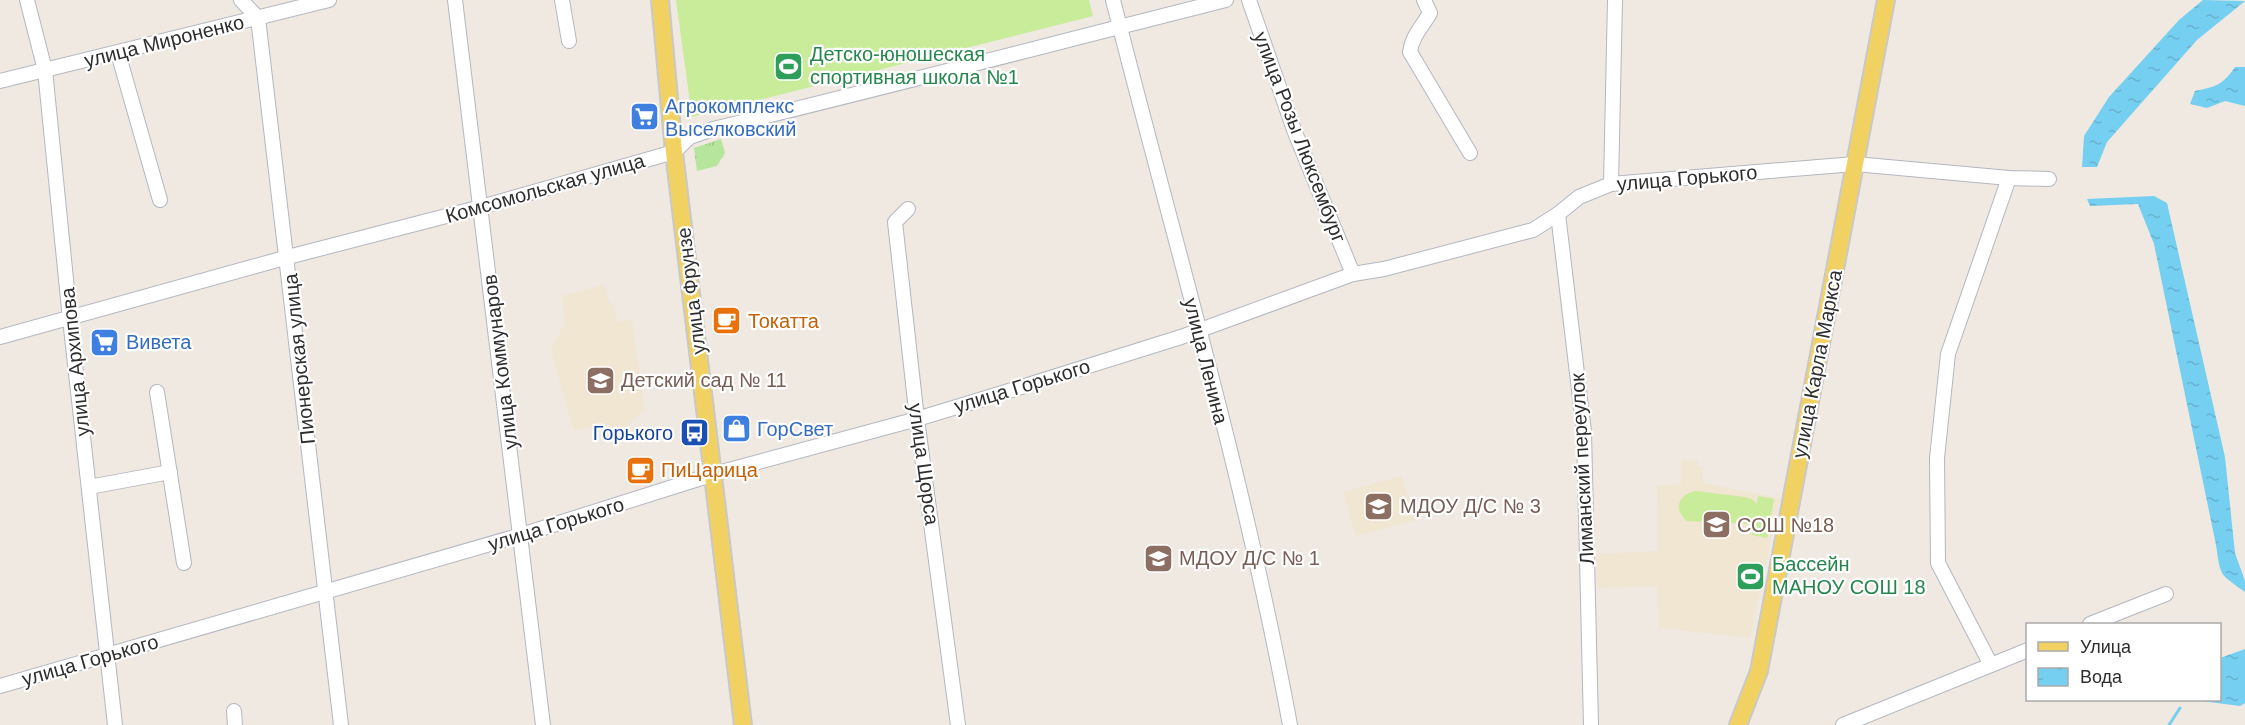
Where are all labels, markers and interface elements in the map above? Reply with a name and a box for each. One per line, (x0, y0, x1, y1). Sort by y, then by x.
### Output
street label: улица Мироненко (82, 10, 246, 72)
street label: улица Розы Люксембург (1250, 29, 1350, 245)
place label: Детско-юношеская спортивная школа №1 (810, 43, 1019, 88)
sports icon: Детско-юношеская спортивная школа №1 (773, 50, 805, 82)
place label: Агрокомплекс Выселковский (665, 95, 796, 140)
supermarket icon: Агрокомплекс Выселковский (628, 101, 660, 133)
street label: Комсомольская улица (443, 149, 648, 227)
street label: улица Горького (1616, 161, 1758, 195)
street label: улица Фрунзе (672, 226, 710, 356)
street label: улица Карла Маркса (1788, 267, 1846, 460)
street label: Пионерская улица (279, 272, 319, 445)
street label: улица Коммунаров (478, 273, 522, 451)
street label: улица Архипова (56, 286, 94, 437)
street label: улица Ленина (1180, 296, 1233, 427)
cafe icon: Токатта (711, 305, 743, 337)
place label: Токатта (748, 310, 820, 332)
supermarket icon: Вивета (89, 326, 121, 358)
place label: Вивета (126, 331, 192, 353)
street label: улица Горького (951, 355, 1093, 417)
school or university icon: Детский сад № 11 (584, 364, 616, 396)
place label: Детский сад № 11 (621, 369, 787, 391)
street label: Лиманский переулок (1566, 372, 1598, 566)
street label: улица Щорса (905, 402, 944, 527)
shop icon: ГорСвет (720, 413, 752, 445)
bus stop icon: Горького (678, 417, 710, 449)
place label: ГорСвет (757, 418, 833, 440)
place label: Горького (593, 422, 673, 444)
cafe icon: ПиЦарица (624, 454, 656, 486)
place label: ПиЦарица (661, 459, 759, 481)
school or university icon: МДОУ Д/С № 3 (1363, 490, 1395, 522)
street label: улица Горького (485, 493, 627, 555)
place label: МДОУ Д/С № 3 (1400, 495, 1541, 517)
school or university icon: СОШ №18 (1700, 509, 1732, 541)
place label: СОШ №18 (1737, 514, 1834, 536)
school or university icon: МДОУ Д/С № 1 (1142, 542, 1174, 574)
place label: МДОУ Д/С № 1 (1179, 547, 1320, 569)
place label: Бассейн МАНОУ СОШ 18 (1772, 553, 1926, 598)
sports icon: Бассейн МАНОУ СОШ 18 (1735, 560, 1767, 592)
legend (2026, 623, 2221, 701)
street label: улица Горького (19, 630, 161, 690)
text: Улица (2080, 637, 2132, 657)
text: Вода (2080, 667, 2123, 687)

